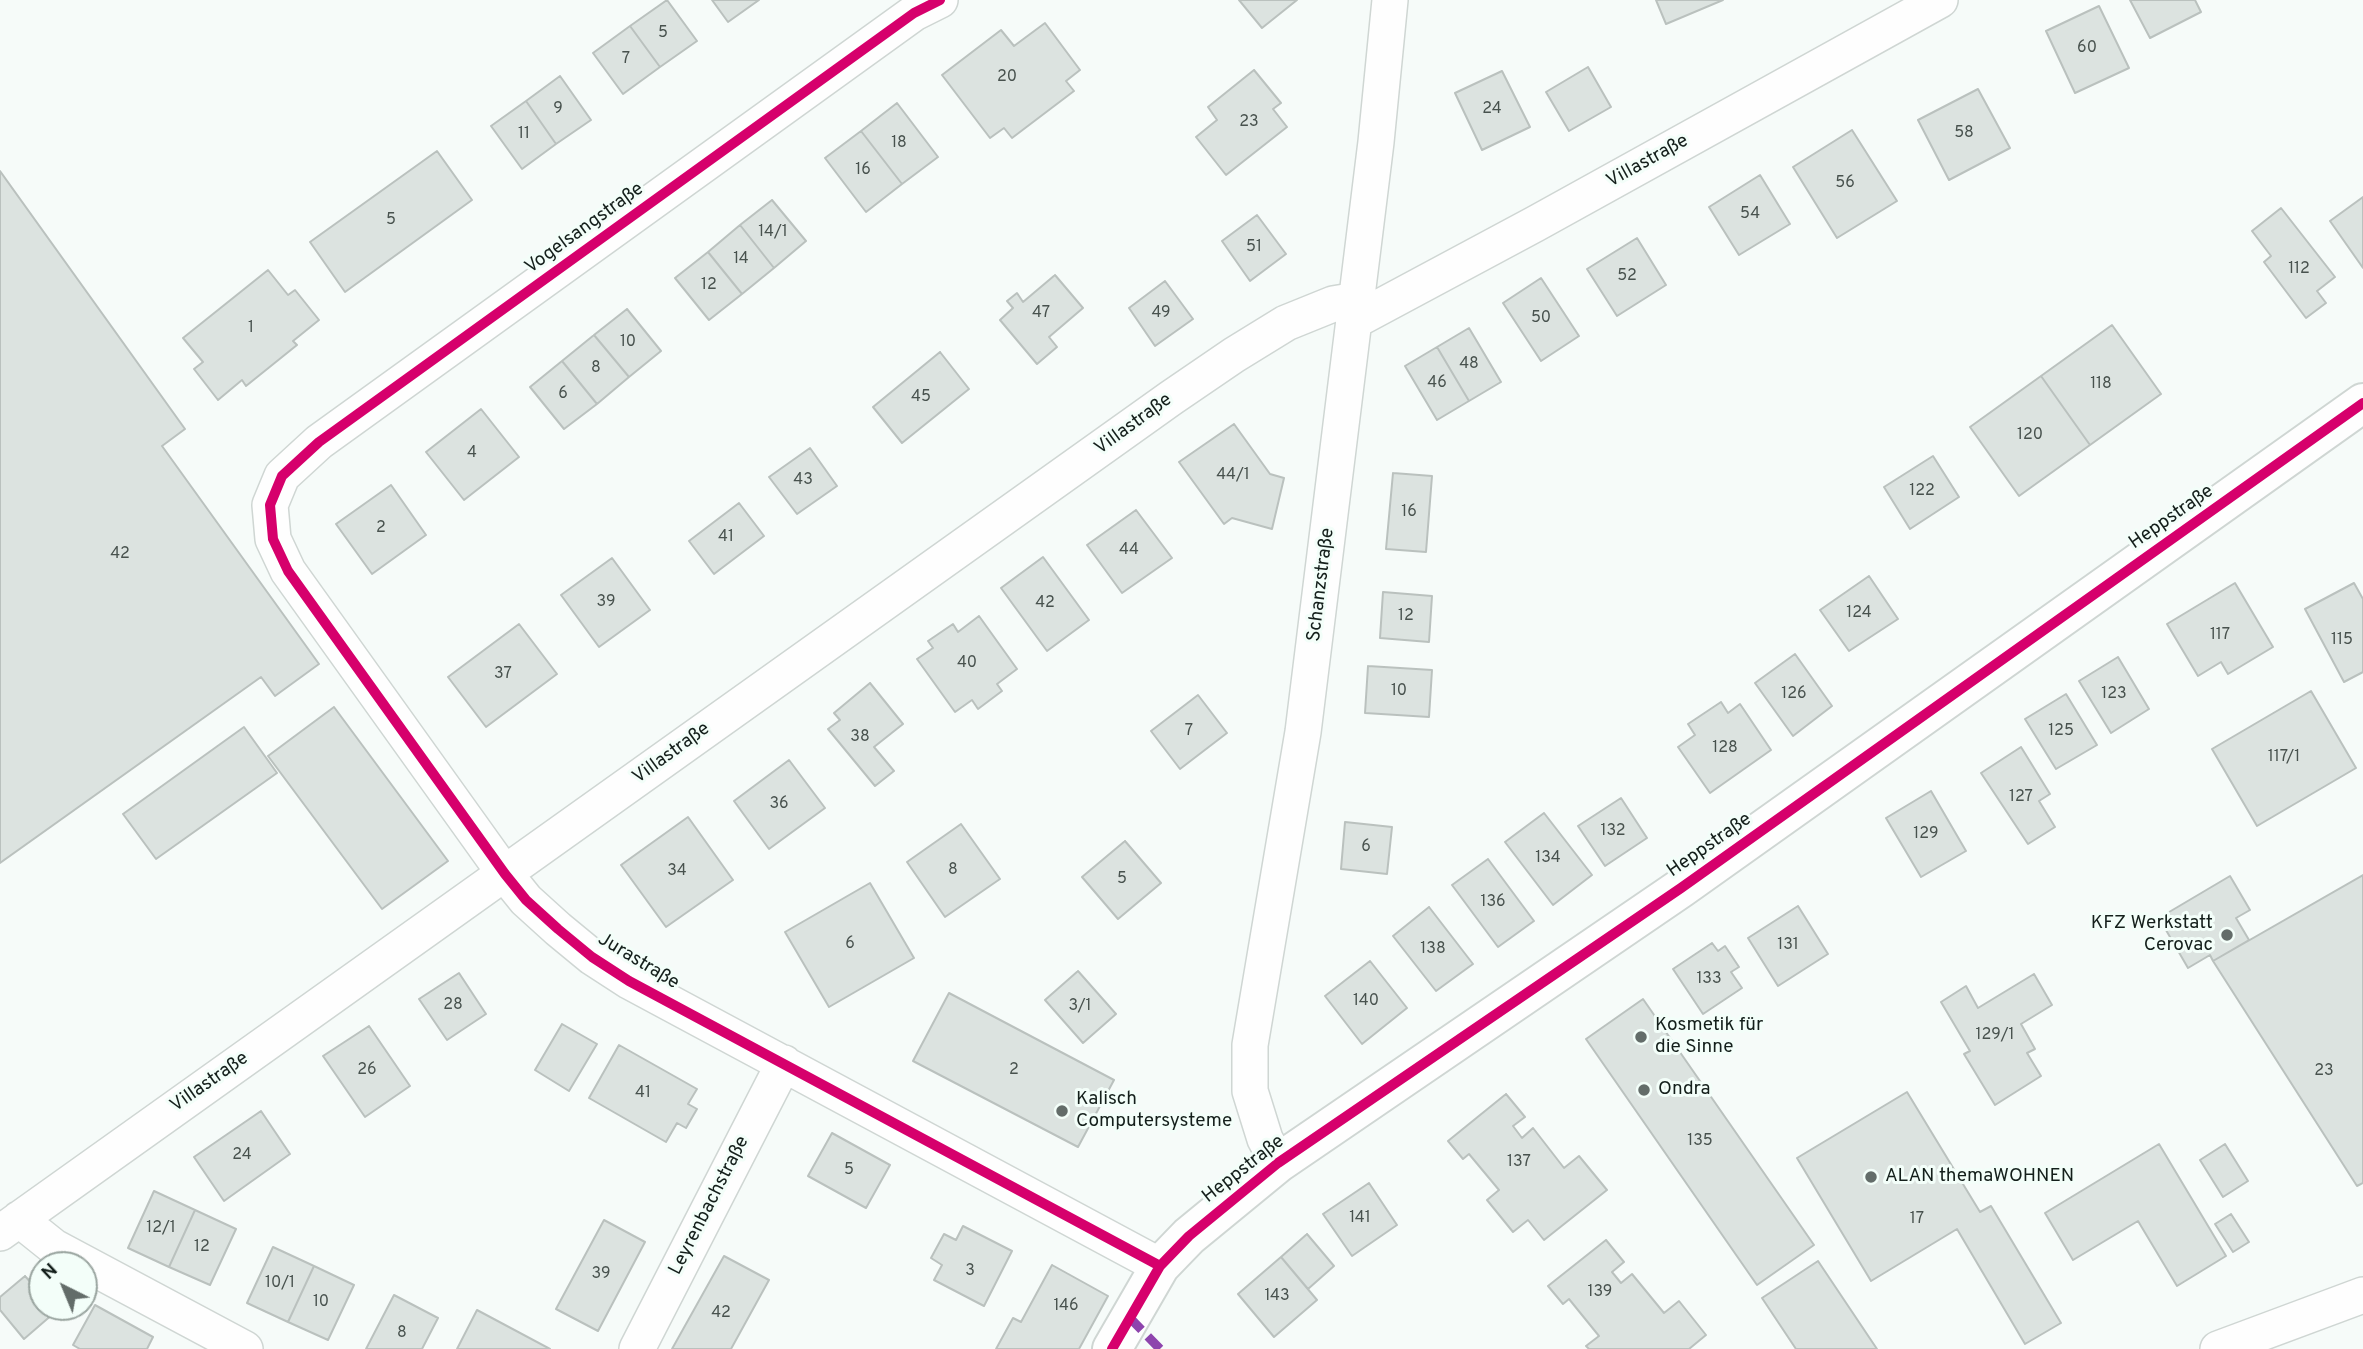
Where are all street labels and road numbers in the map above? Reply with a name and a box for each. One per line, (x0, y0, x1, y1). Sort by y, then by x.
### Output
street label: Villastraße (1603, 130, 1693, 194)
street label: Vogelsangstraße (521, 178, 649, 280)
street label: Villastraße (1091, 389, 1177, 461)
street label: Heppstraße (2125, 481, 2219, 555)
street label: Schanzstraße (1304, 527, 1340, 643)
street label: Villastraße (629, 718, 715, 790)
street label: Heppstraße (1663, 809, 1757, 883)
street label: Jurastraße (593, 929, 683, 995)
street label: Villastraße (167, 1048, 253, 1118)
street label: Heppstraße (1198, 1131, 1290, 1209)
street label: Leyrenbachstraße (665, 1133, 755, 1279)

